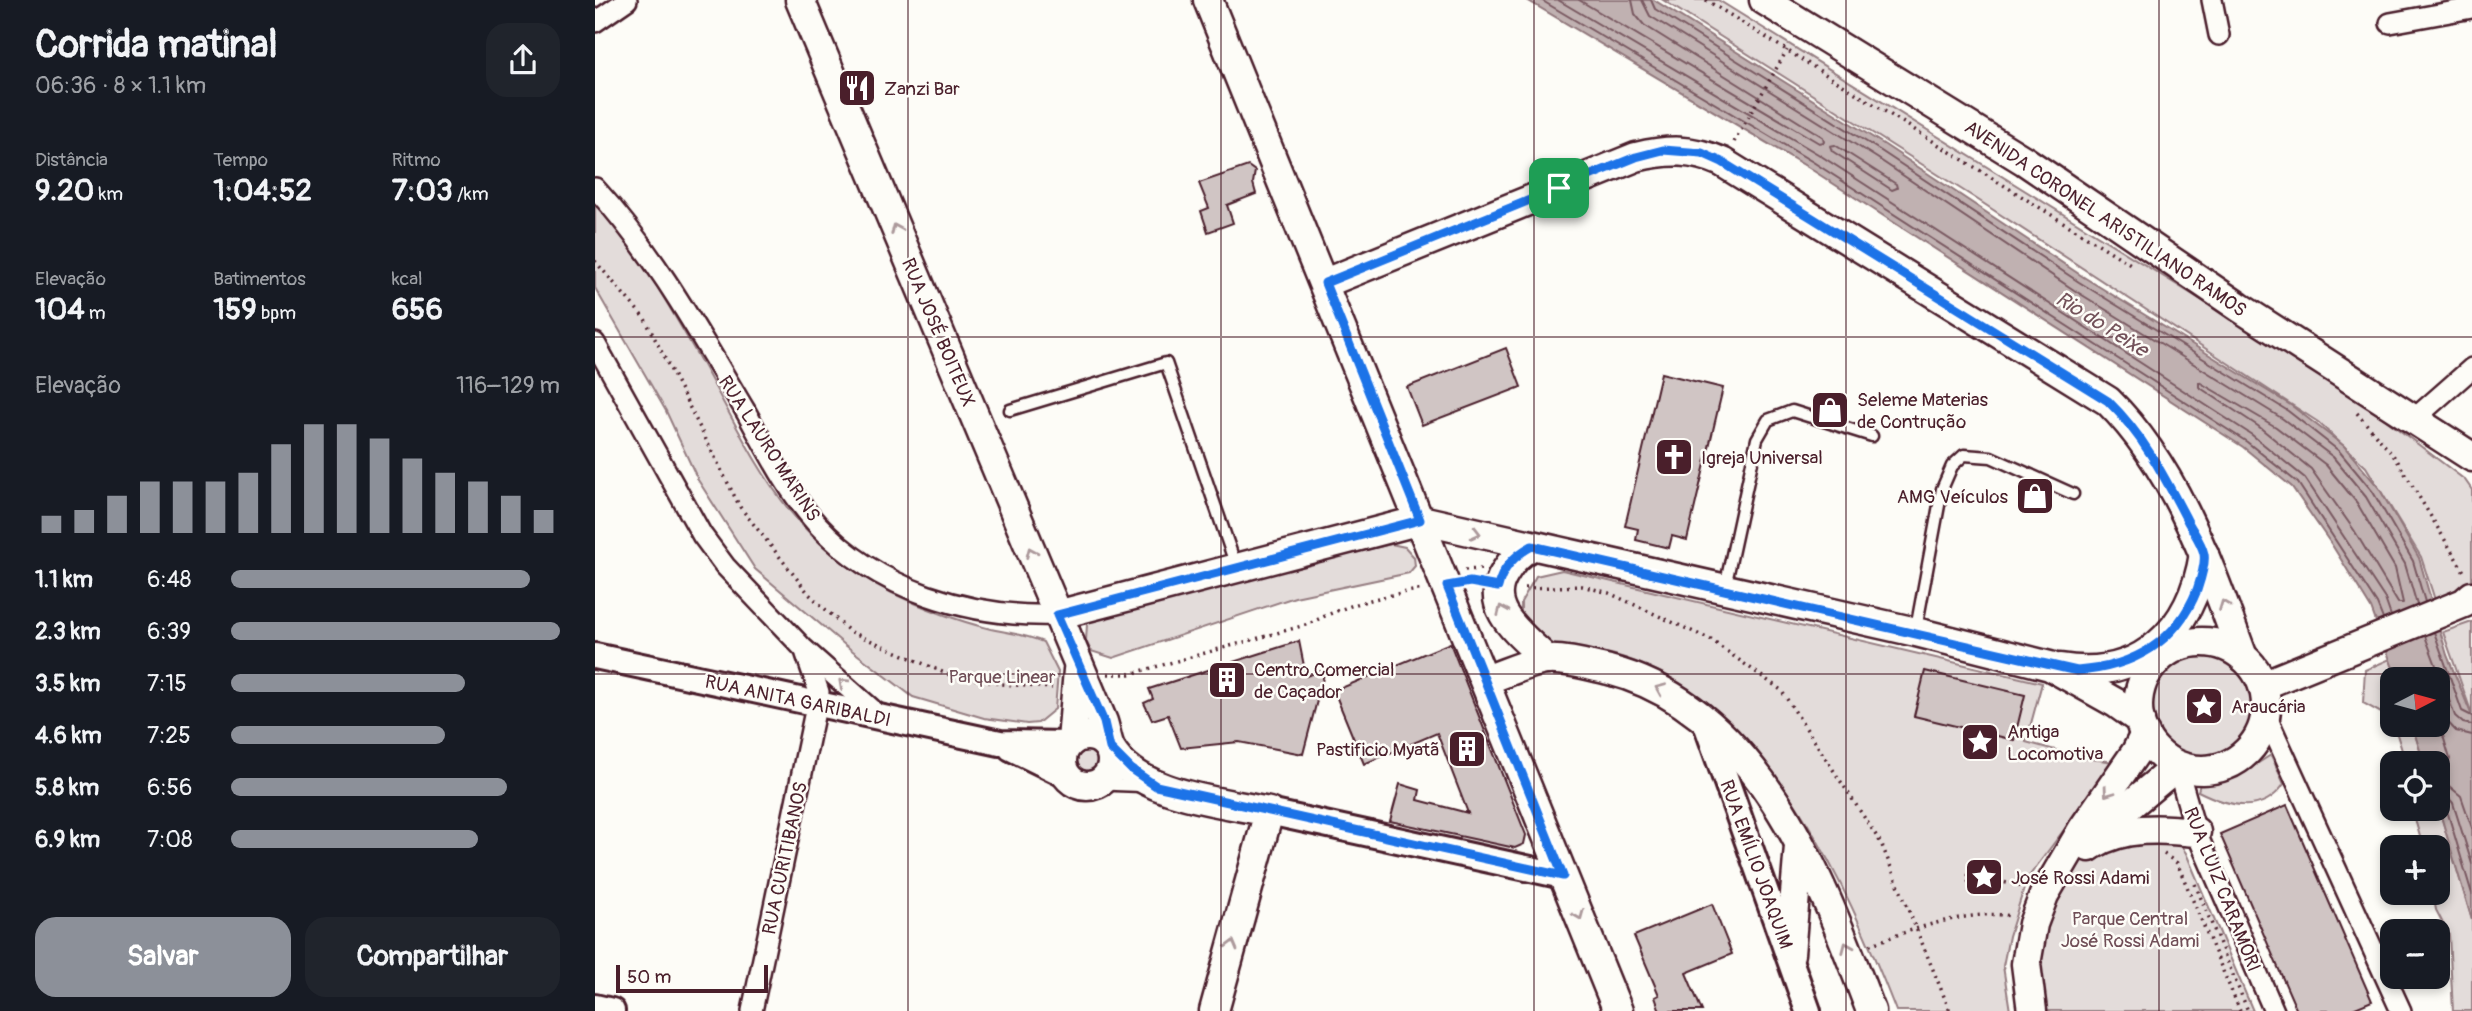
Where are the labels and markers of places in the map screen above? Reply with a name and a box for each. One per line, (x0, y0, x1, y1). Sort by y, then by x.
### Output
restaurant icon: Zanzi Bar (836, 67, 878, 109)
place label: Zanzi Bar (884, 77, 960, 101)
pin (1529, 158, 1589, 218)
place label: Seleme Materias de Contrução (1857, 388, 1988, 434)
shop icon: Seleme Materias de Contrução (1809, 389, 1851, 431)
church icon: Igreja Universal (1653, 436, 1695, 478)
place label: Igreja Universal (1701, 446, 1823, 470)
shop icon: AMG Veículos (2014, 475, 2056, 517)
place label: AMG Veículos (1897, 485, 2008, 509)
place label: Centro Comercial de Caçador (1254, 658, 1394, 704)
building icon: Centro Comercial de Caçador (1206, 659, 1248, 701)
place icon: Araucária (2183, 685, 2225, 727)
place label: Araucária (2231, 695, 2306, 719)
place label: Antiga Locomotiva (2007, 720, 2103, 766)
place icon: Antiga Locomotiva (1959, 721, 2001, 763)
building icon: Pastificio Myatã (1446, 728, 1488, 770)
place label: Pastificio Myatã (1316, 738, 1440, 762)
place icon: José Rossi Adami (1963, 856, 2005, 898)
place label: José Rossi Adami (2011, 866, 2149, 890)

